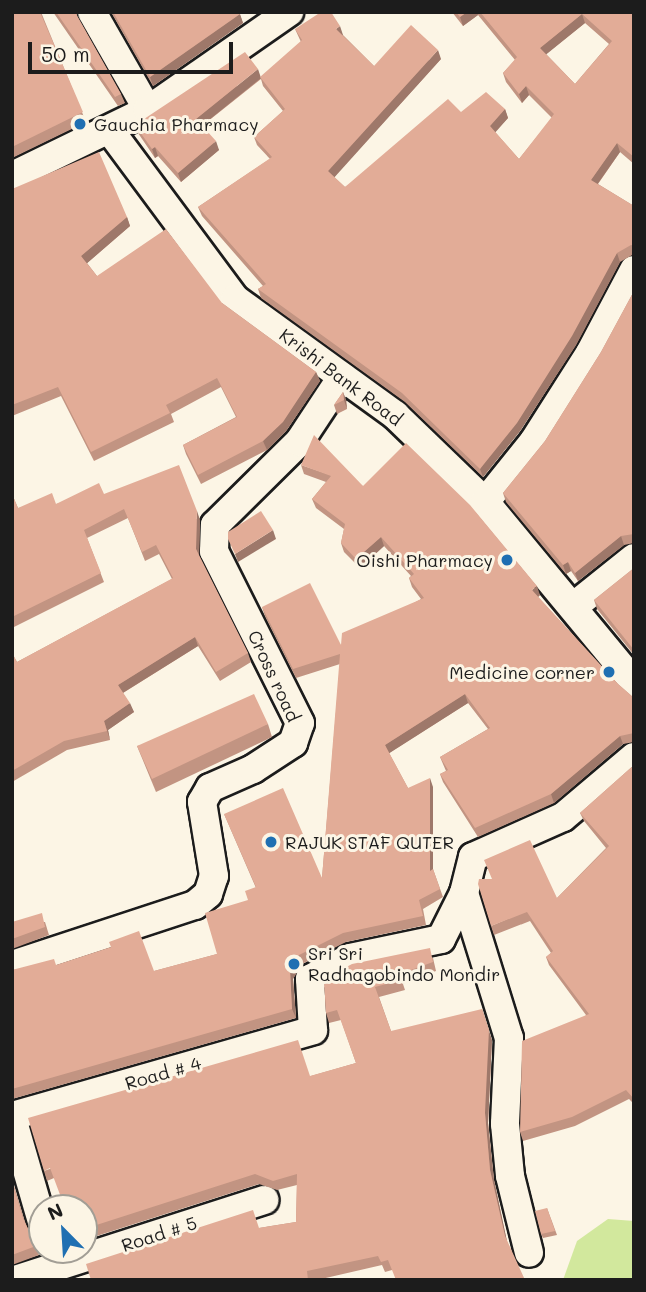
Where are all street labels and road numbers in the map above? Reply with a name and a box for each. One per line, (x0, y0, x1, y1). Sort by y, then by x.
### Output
street label: Krishi Bank Road (275, 324, 407, 430)
street label: Cross road (243, 627, 305, 725)
street label: Road # 4 (123, 1052, 203, 1094)
street label: Road # 5 (119, 1212, 199, 1256)

